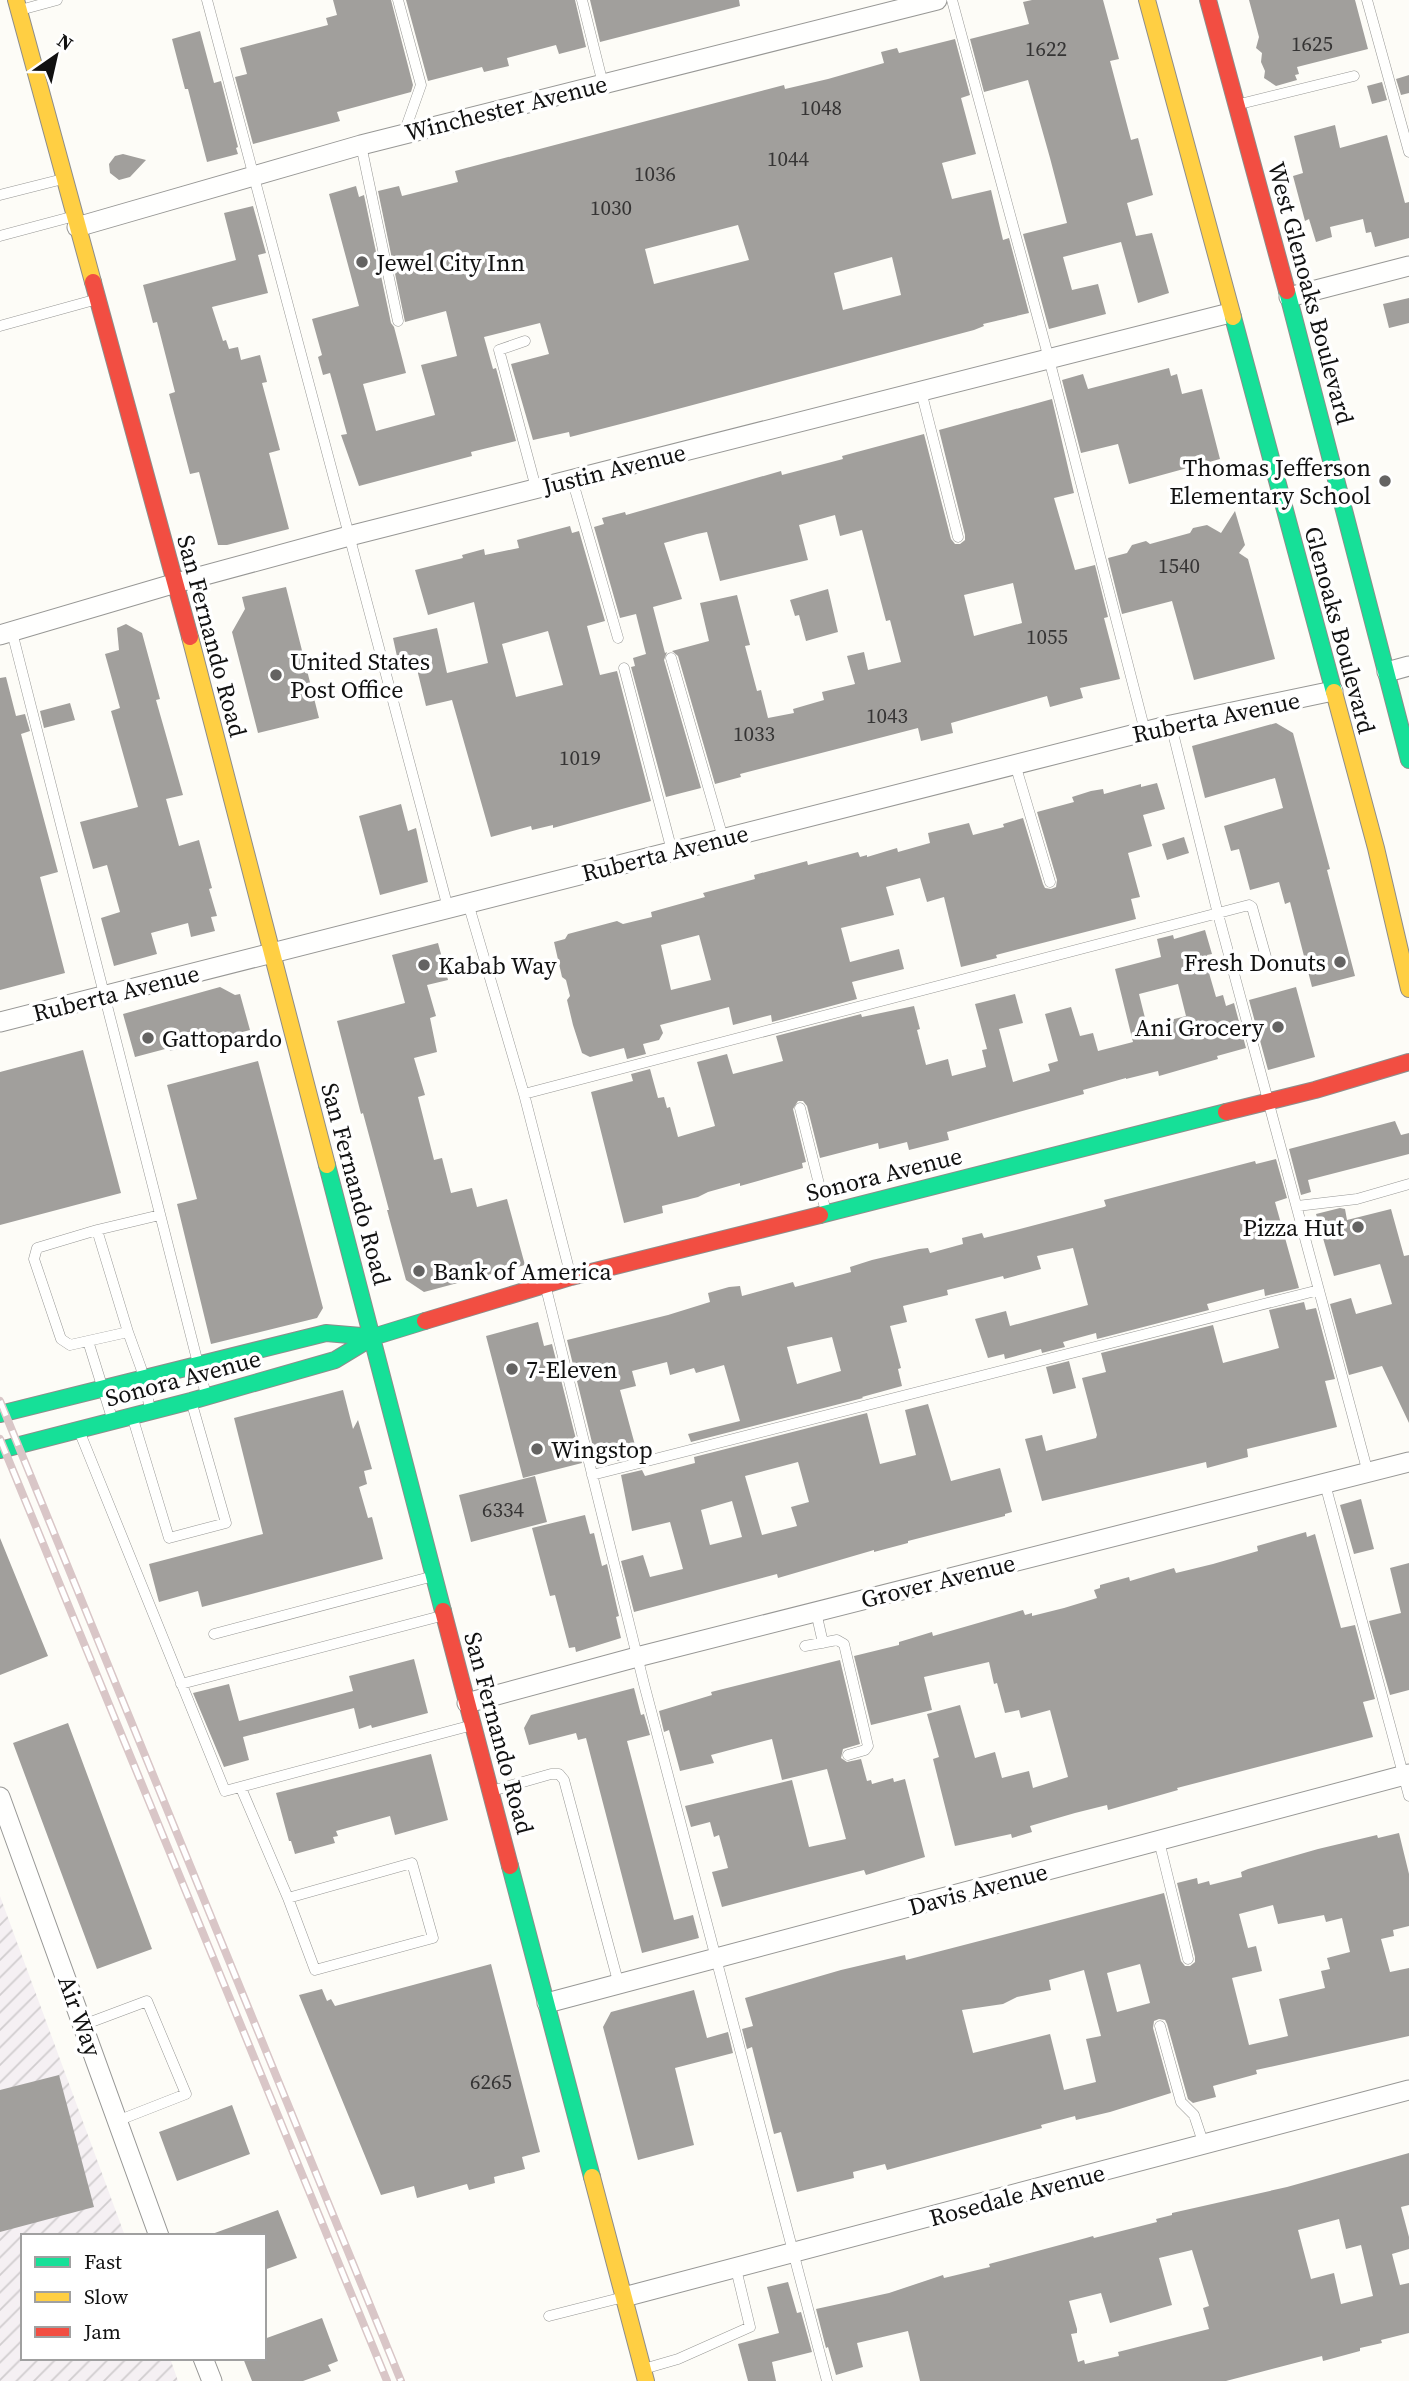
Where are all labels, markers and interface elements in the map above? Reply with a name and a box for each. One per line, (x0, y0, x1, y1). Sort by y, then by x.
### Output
north arrow (21, 21, 91, 91)
text: N (52, 27, 79, 57)
house number: 1625 (1291, 29, 1333, 58)
house number: 1622 (1025, 34, 1067, 63)
street label: Winchester Avenue (401, 67, 611, 149)
house number: 1048 (800, 93, 842, 122)
house number: 1044 (767, 144, 809, 173)
street label: West Glenoaks Boulevard (1260, 158, 1362, 428)
house number: 1036 (634, 159, 676, 188)
house number: 1030 (590, 193, 632, 222)
place label: Jewel City Inn (375, 246, 525, 279)
marker: Jewel City Inn (354, 254, 370, 270)
street label: Justin Avenue (538, 435, 689, 503)
place label: Thomas Jefferson Elementary School (1169, 451, 1371, 512)
marker: Thomas Jefferson Elementary School (1377, 473, 1393, 489)
street label: Glenoaks Boulevard (1296, 523, 1384, 738)
street label: San Fernando Road (169, 531, 255, 741)
house number: 1540 (1158, 551, 1200, 580)
house number: 1055 (1026, 622, 1068, 651)
place label: United States Post Office (290, 645, 430, 706)
marker: United States Post Office (268, 667, 284, 683)
street label: Ruberta Avenue (1129, 683, 1303, 751)
house number: 1043 (866, 701, 908, 730)
house number: 1033 (733, 719, 775, 748)
house number: 1019 (559, 743, 601, 772)
street label: Ruberta Avenue (578, 816, 752, 890)
place label: Fresh Donuts (1183, 946, 1326, 979)
place label: Kabab Way (438, 949, 557, 982)
marker: Fresh Donuts (1332, 954, 1348, 970)
street label: Ruberta Avenue (29, 956, 203, 1030)
marker: Kabab Way (416, 957, 432, 973)
place label: Ani Grocery (1135, 1011, 1265, 1044)
marker: Ani Grocery (1270, 1019, 1286, 1035)
place label: Gattopardo (162, 1022, 282, 1055)
marker: Gattopardo (140, 1030, 156, 1046)
street label: San Fernando Road (313, 1079, 399, 1289)
street label: Sonora Avenue (803, 1139, 965, 1209)
place label: Pizza Hut (1243, 1211, 1344, 1244)
marker: Pizza Hut (1350, 1219, 1366, 1235)
place label: Bank of America (433, 1255, 613, 1288)
marker: Bank of America (411, 1263, 427, 1279)
street label: Sonora Avenue (102, 1341, 264, 1415)
place label: 7-Eleven (526, 1353, 618, 1386)
marker: 7-Eleven (504, 1361, 520, 1377)
place label: Wingstop (551, 1433, 653, 1466)
marker: Wingstop (529, 1441, 545, 1457)
house number: 6334 (482, 1495, 524, 1524)
street label: Grover Avenue (857, 1546, 1019, 1616)
street label: San Fernando Road (456, 1628, 542, 1838)
street label: Davis Avenue (905, 1855, 1051, 1923)
street label: Air Way (50, 1971, 110, 2062)
house number: 6265 (470, 2067, 512, 2096)
street label: Rosedale Avenue (926, 2156, 1108, 2234)
legend (21, 2234, 266, 2360)
text: Fast (84, 2247, 122, 2276)
text: Slow (84, 2282, 128, 2311)
text: Jam (83, 2317, 121, 2346)

